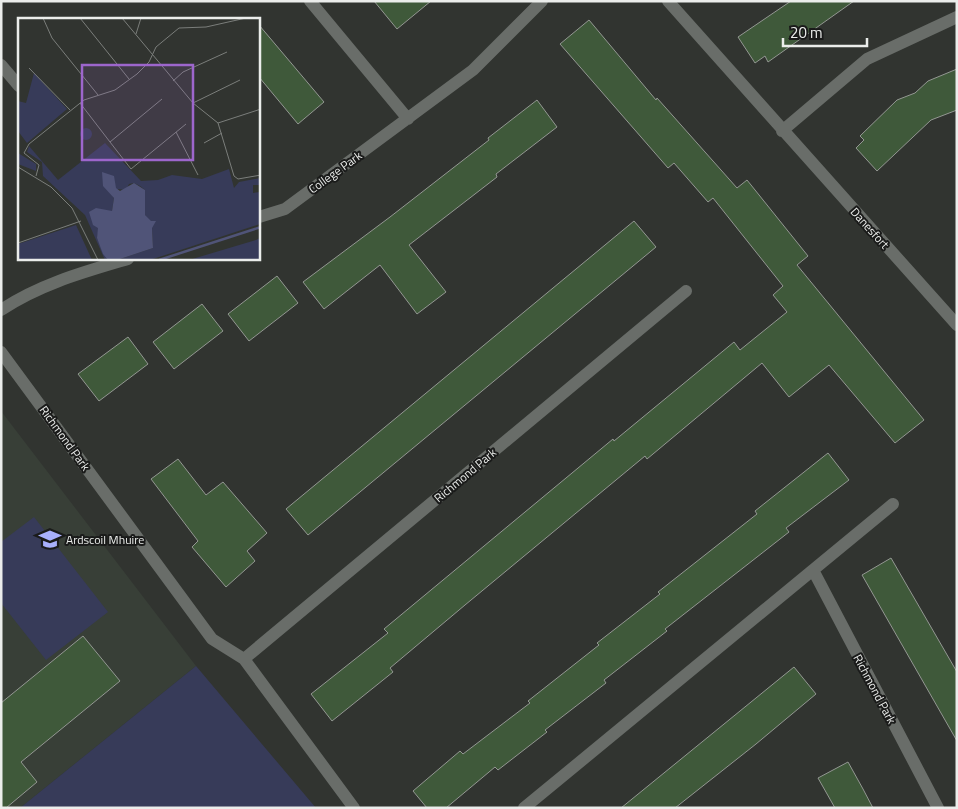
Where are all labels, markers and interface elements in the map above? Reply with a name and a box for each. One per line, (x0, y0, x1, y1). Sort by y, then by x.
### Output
scale bar (783, 15, 867, 47)
inset map (18, 18, 260, 260)
text: 20 m (790, 21, 823, 44)
street label: College Park (304, 146, 366, 198)
street label: Danesfort (846, 203, 894, 254)
street label: Richmond Park (35, 401, 95, 475)
street label: Richmond Park (430, 443, 501, 507)
school or university icon: Ardscoil Mhuire (37, 526, 63, 552)
place label: Ardscoil Mhuire (66, 530, 144, 549)
street label: Richmond Park (849, 651, 901, 727)

